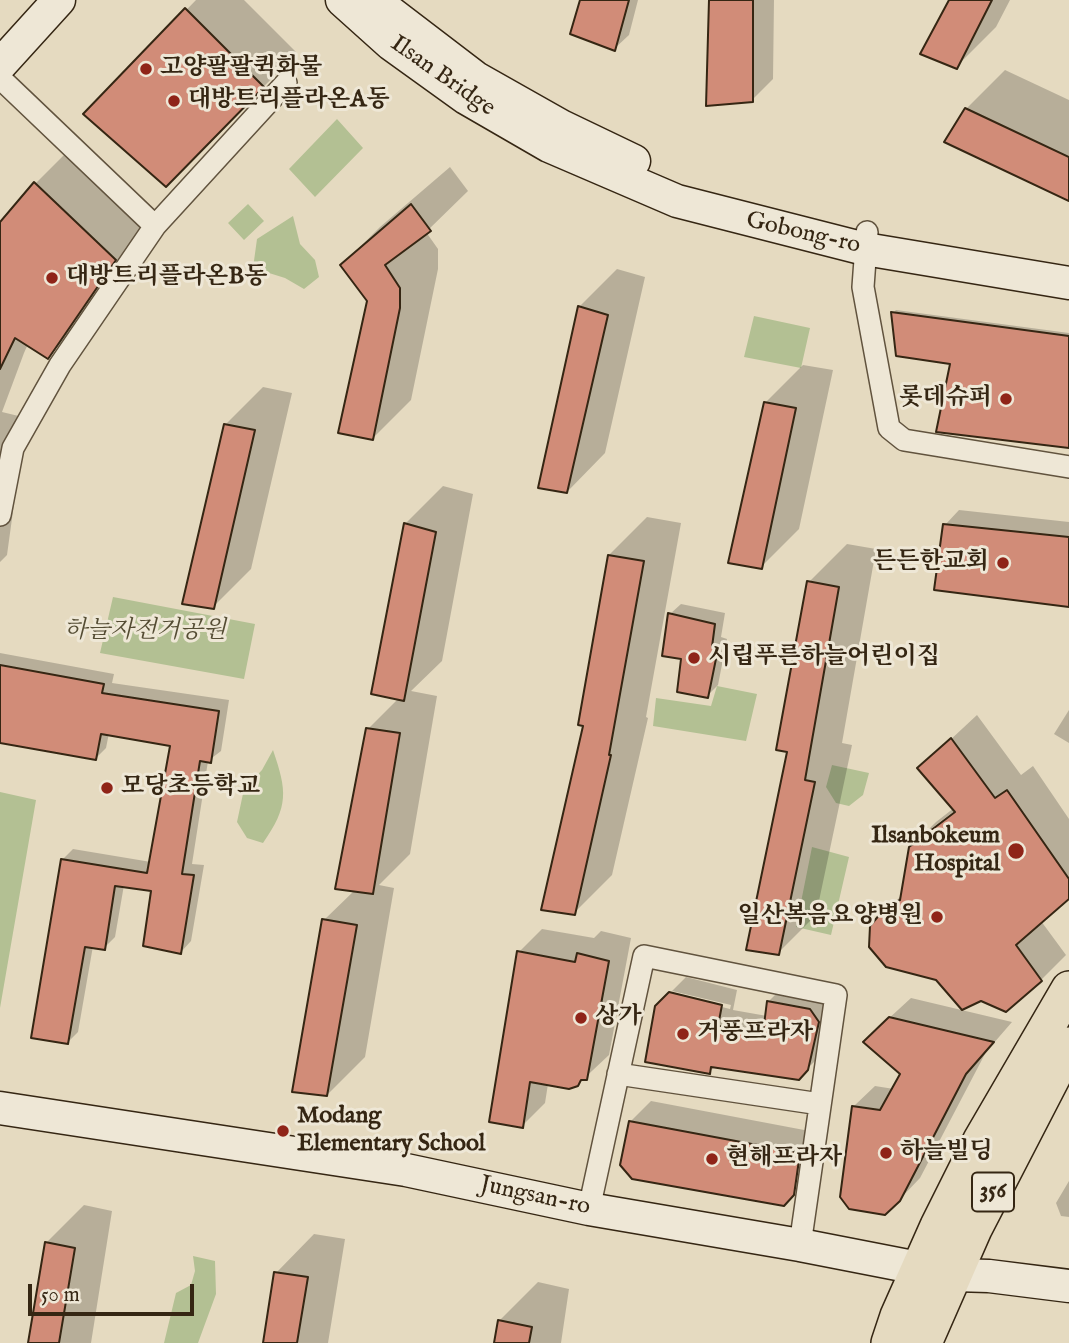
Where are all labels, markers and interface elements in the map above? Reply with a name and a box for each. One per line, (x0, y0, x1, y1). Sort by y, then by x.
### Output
street label: Ilsan Bridge (384, 30, 500, 124)
place label: 고양팔팔퀵화물 (160, 55, 322, 83)
marker: 고양팔팔퀵화물 (138, 61, 154, 77)
place label: 대방트리플라온A동 (188, 87, 390, 115)
marker: 대방트리플라온A동 (166, 93, 182, 109)
street label: Gobong-ro (743, 207, 863, 261)
place label: 대방트리플라온B동 (66, 264, 267, 292)
marker: 대방트리플라온B동 (44, 270, 60, 286)
place label: 롯데슈퍼 (899, 385, 992, 413)
marker: 롯데슈퍼 (998, 391, 1014, 407)
place label: 든든한교회 (873, 549, 989, 577)
marker: 든든한교회 (995, 555, 1011, 571)
park label: 하늘자전거공원 (64, 618, 226, 646)
place label: 시립푸른하늘어린이집 (708, 644, 940, 672)
marker: 시립푸른하늘어린이집 (686, 650, 702, 666)
place label: 모당초등학교 (121, 774, 260, 802)
marker: 모당초등학교 (99, 780, 115, 796)
place label: Ilsanbokeum Hospital (871, 823, 1000, 879)
marker: Ilsanbokeum Hospital (1006, 841, 1026, 861)
place label: 일산복음요양병원 (738, 903, 923, 931)
marker: 일산복음요양병원 (929, 909, 945, 925)
place label: 상가 (595, 1004, 641, 1032)
marker: 상가 (573, 1010, 589, 1026)
place label: 거풍프라자 (697, 1020, 813, 1048)
marker: 거풍프라자 (675, 1026, 691, 1042)
place label: Modang Elementary School (297, 1103, 485, 1159)
marker: Modang Elementary School (275, 1123, 291, 1139)
place label: 하늘빌딩 (900, 1139, 993, 1167)
place label: 현해프라자 (726, 1145, 842, 1173)
marker: 하늘빌딩 (878, 1145, 894, 1161)
marker: 현해프라자 (704, 1151, 720, 1167)
street label: Jungsan-ro (477, 1171, 593, 1223)
road number: 356 (972, 1172, 1014, 1212)
scale bar (32, 1270, 198, 1314)
text: 50 m (41, 1282, 80, 1309)

